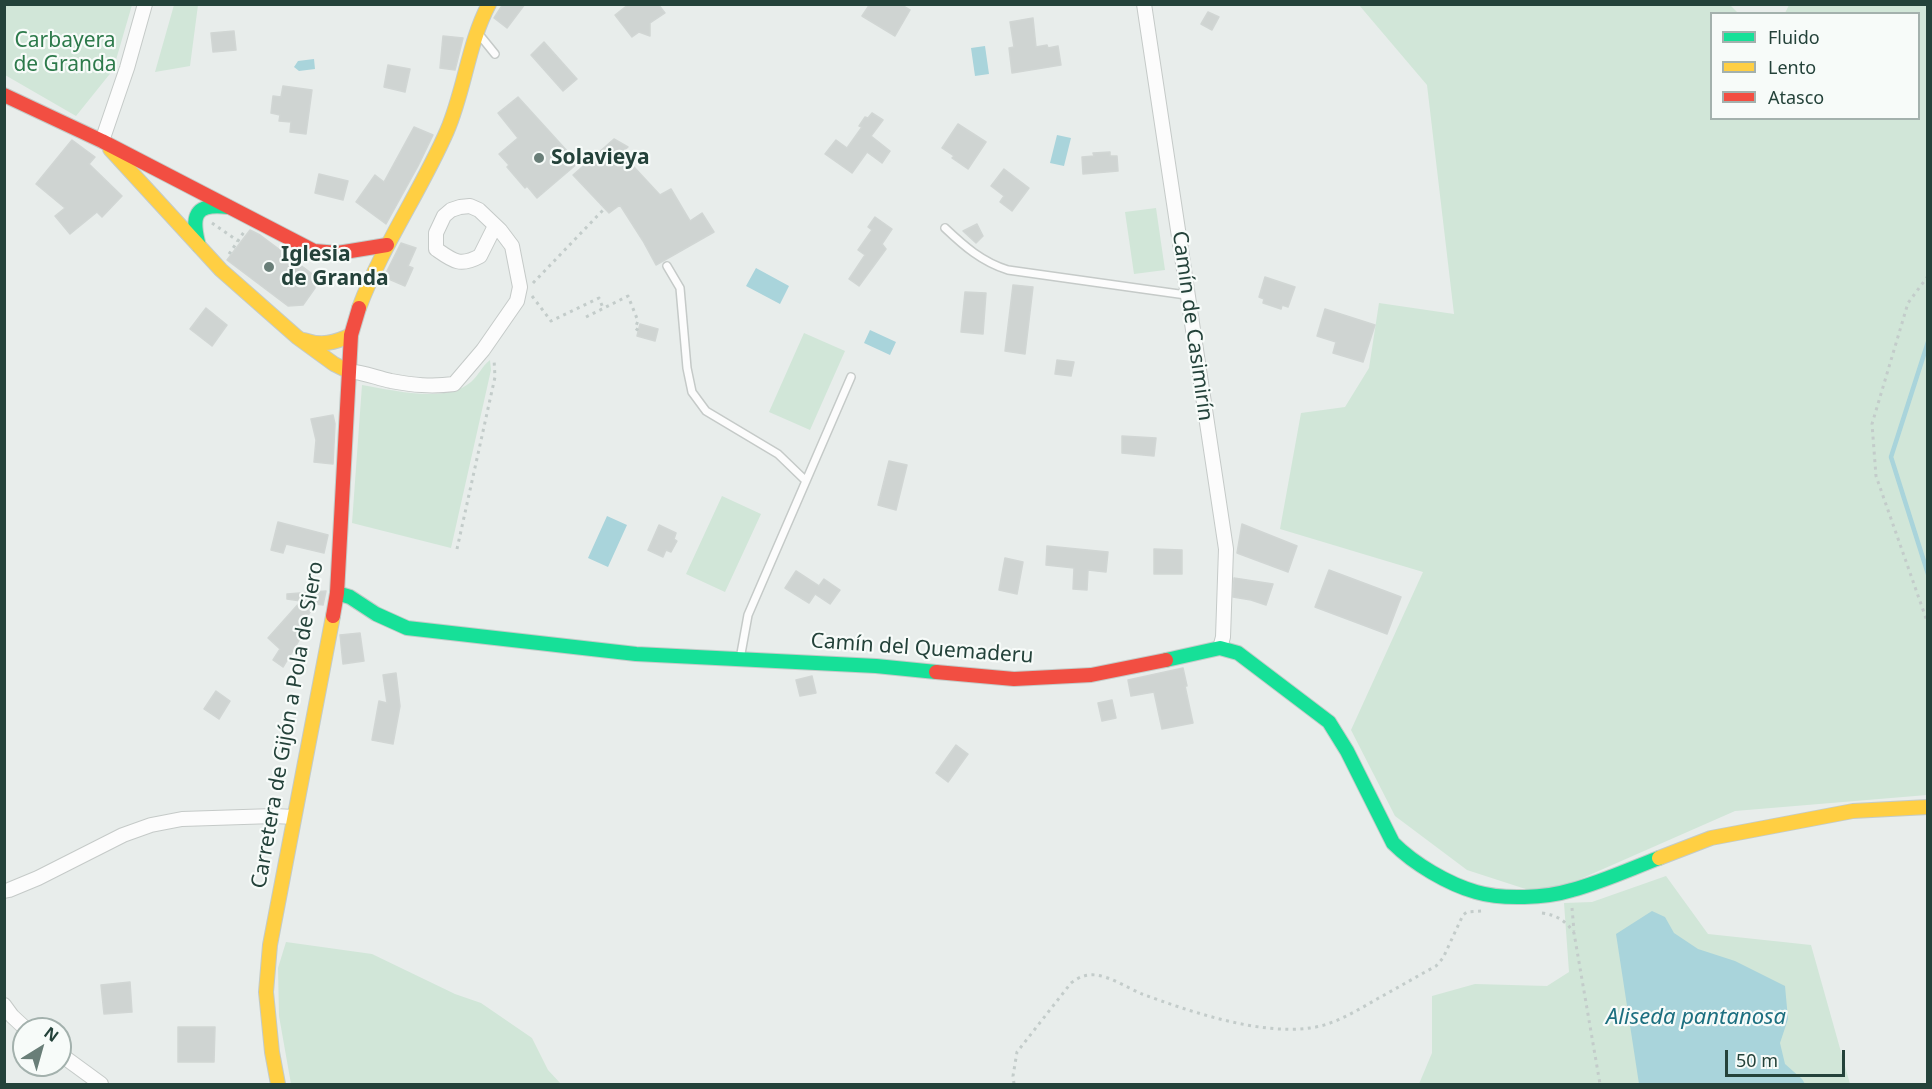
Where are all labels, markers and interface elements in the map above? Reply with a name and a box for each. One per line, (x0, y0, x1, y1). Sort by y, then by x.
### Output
legend (1710, 12, 1920, 120)
text: Fluido (1768, 25, 1820, 49)
park label: Carbayera de Granda (13, 28, 117, 78)
text: Lento (1768, 55, 1816, 79)
text: Atasco (1768, 85, 1824, 109)
place label: Solavieya (551, 145, 649, 171)
marker: Solavieya (532, 151, 546, 165)
street label: Camín de Casimirín (1166, 229, 1218, 423)
place label: Iglesia de Granda (281, 242, 389, 292)
marker: Iglesia de Granda (262, 260, 276, 274)
street label: Carretera de Gijón a Pola de Siero (247, 560, 329, 890)
street label: Camín del Quemaderu (810, 629, 1034, 669)
water label: Aliseda pantanosa (1606, 1005, 1786, 1031)
north arrow (12, 1017, 72, 1077)
text: N (40, 1022, 63, 1047)
scale bar (1728, 1038, 1848, 1076)
text: 50 m (1736, 1048, 1778, 1072)

